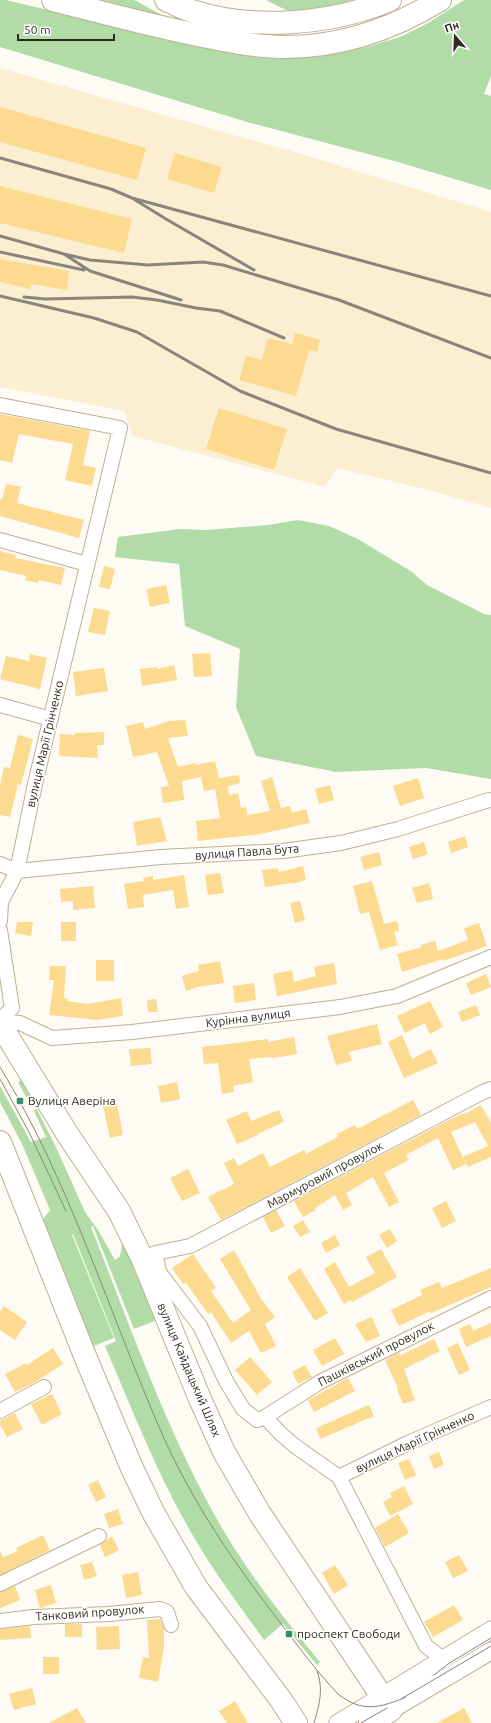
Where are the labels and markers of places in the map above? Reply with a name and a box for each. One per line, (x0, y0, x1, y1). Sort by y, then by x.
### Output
place label: Вулиця Аверіна (28, 1094, 116, 1107)
marker: Вулиця Аверіна (15, 1096, 25, 1106)
place label: проспект Свободи (297, 1627, 400, 1640)
marker: проспект Свободи (284, 1629, 294, 1639)

